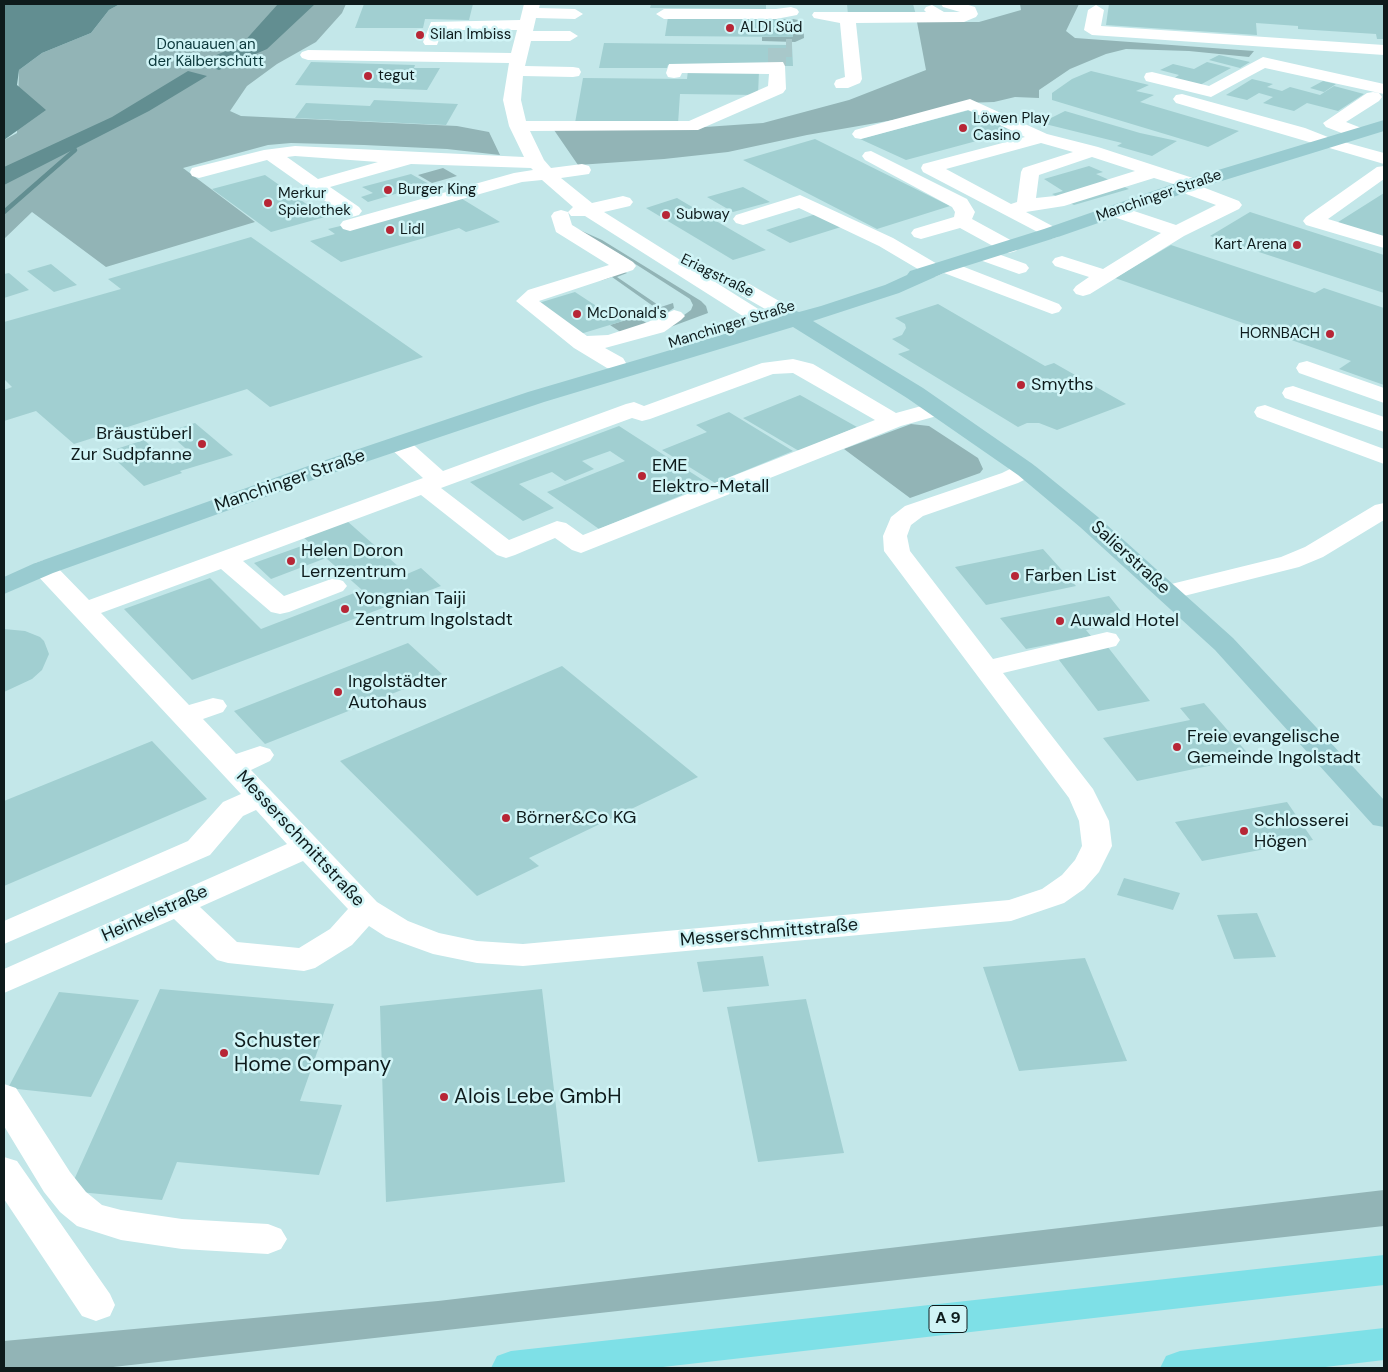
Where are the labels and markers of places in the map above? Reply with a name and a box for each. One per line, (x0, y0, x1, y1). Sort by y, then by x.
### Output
place label: ALDI Süd (740, 19, 802, 37)
marker: ALDI Süd (724, 22, 736, 34)
place label: Silan Imbiss (430, 26, 511, 44)
marker: Silan Imbiss (414, 29, 426, 41)
place label: tegut (378, 67, 415, 85)
marker: tegut (362, 70, 374, 82)
place label: Löwen Play Casino (973, 110, 1050, 145)
marker: Löwen Play Casino (957, 122, 969, 134)
place label: Burger King (398, 181, 476, 199)
marker: Burger King (382, 184, 394, 196)
place label: Merkur Spielothek (278, 185, 351, 220)
marker: Merkur Spielothek (262, 197, 274, 209)
place label: Subway (676, 206, 730, 224)
marker: Subway (660, 209, 672, 221)
place label: Lidl (400, 221, 424, 239)
marker: Lidl (384, 224, 396, 236)
place label: Kart Arena (1214, 236, 1287, 254)
marker: Kart Arena (1291, 239, 1303, 251)
place label: McDonald's (587, 305, 667, 323)
marker: McDonald's (571, 308, 583, 320)
place label: HORNBACH (1240, 325, 1320, 343)
marker: HORNBACH (1324, 328, 1336, 340)
place label: Smyths (1031, 374, 1094, 396)
marker: Smyths (1015, 379, 1027, 391)
place label: Bräustüberl Zur Sudpfanne (71, 423, 192, 466)
marker: Bräustüberl Zur Sudpfanne (196, 438, 208, 450)
place label: EME Elektro-Metall (652, 455, 769, 498)
marker: EME Elektro-Metall (636, 470, 648, 482)
place label: Helen Doron Lernzentrum (301, 540, 406, 582)
marker: Helen Doron Lernzentrum (285, 555, 297, 567)
place label: Farben List (1025, 565, 1117, 587)
marker: Farben List (1009, 570, 1021, 582)
place label: Yongnian Taiji Zentrum Ingolstadt (355, 588, 513, 630)
marker: Yongnian Taiji Zentrum Ingolstadt (339, 603, 351, 615)
place label: Auwald Hotel (1070, 610, 1179, 632)
marker: Auwald Hotel (1054, 615, 1066, 627)
place label: Ingolstädter Autohaus (348, 671, 447, 714)
marker: Ingolstädter Autohaus (332, 686, 344, 698)
place label: Freie evangelische Gemeinde Ingolstadt (1187, 726, 1361, 769)
marker: Freie evangelische Gemeinde Ingolstadt (1171, 741, 1183, 753)
place label: Börner&Co KG (516, 807, 636, 829)
place label: Schlosserei Högen (1254, 810, 1349, 852)
marker: Börner&Co KG (500, 812, 512, 824)
marker: Schlosserei Högen (1238, 825, 1250, 837)
place label: Schuster Home Company (234, 1028, 391, 1078)
marker: Schuster Home Company (218, 1047, 230, 1059)
place label: Alois Lebe GmbH (454, 1084, 622, 1110)
marker: Alois Lebe GmbH (438, 1091, 450, 1103)

